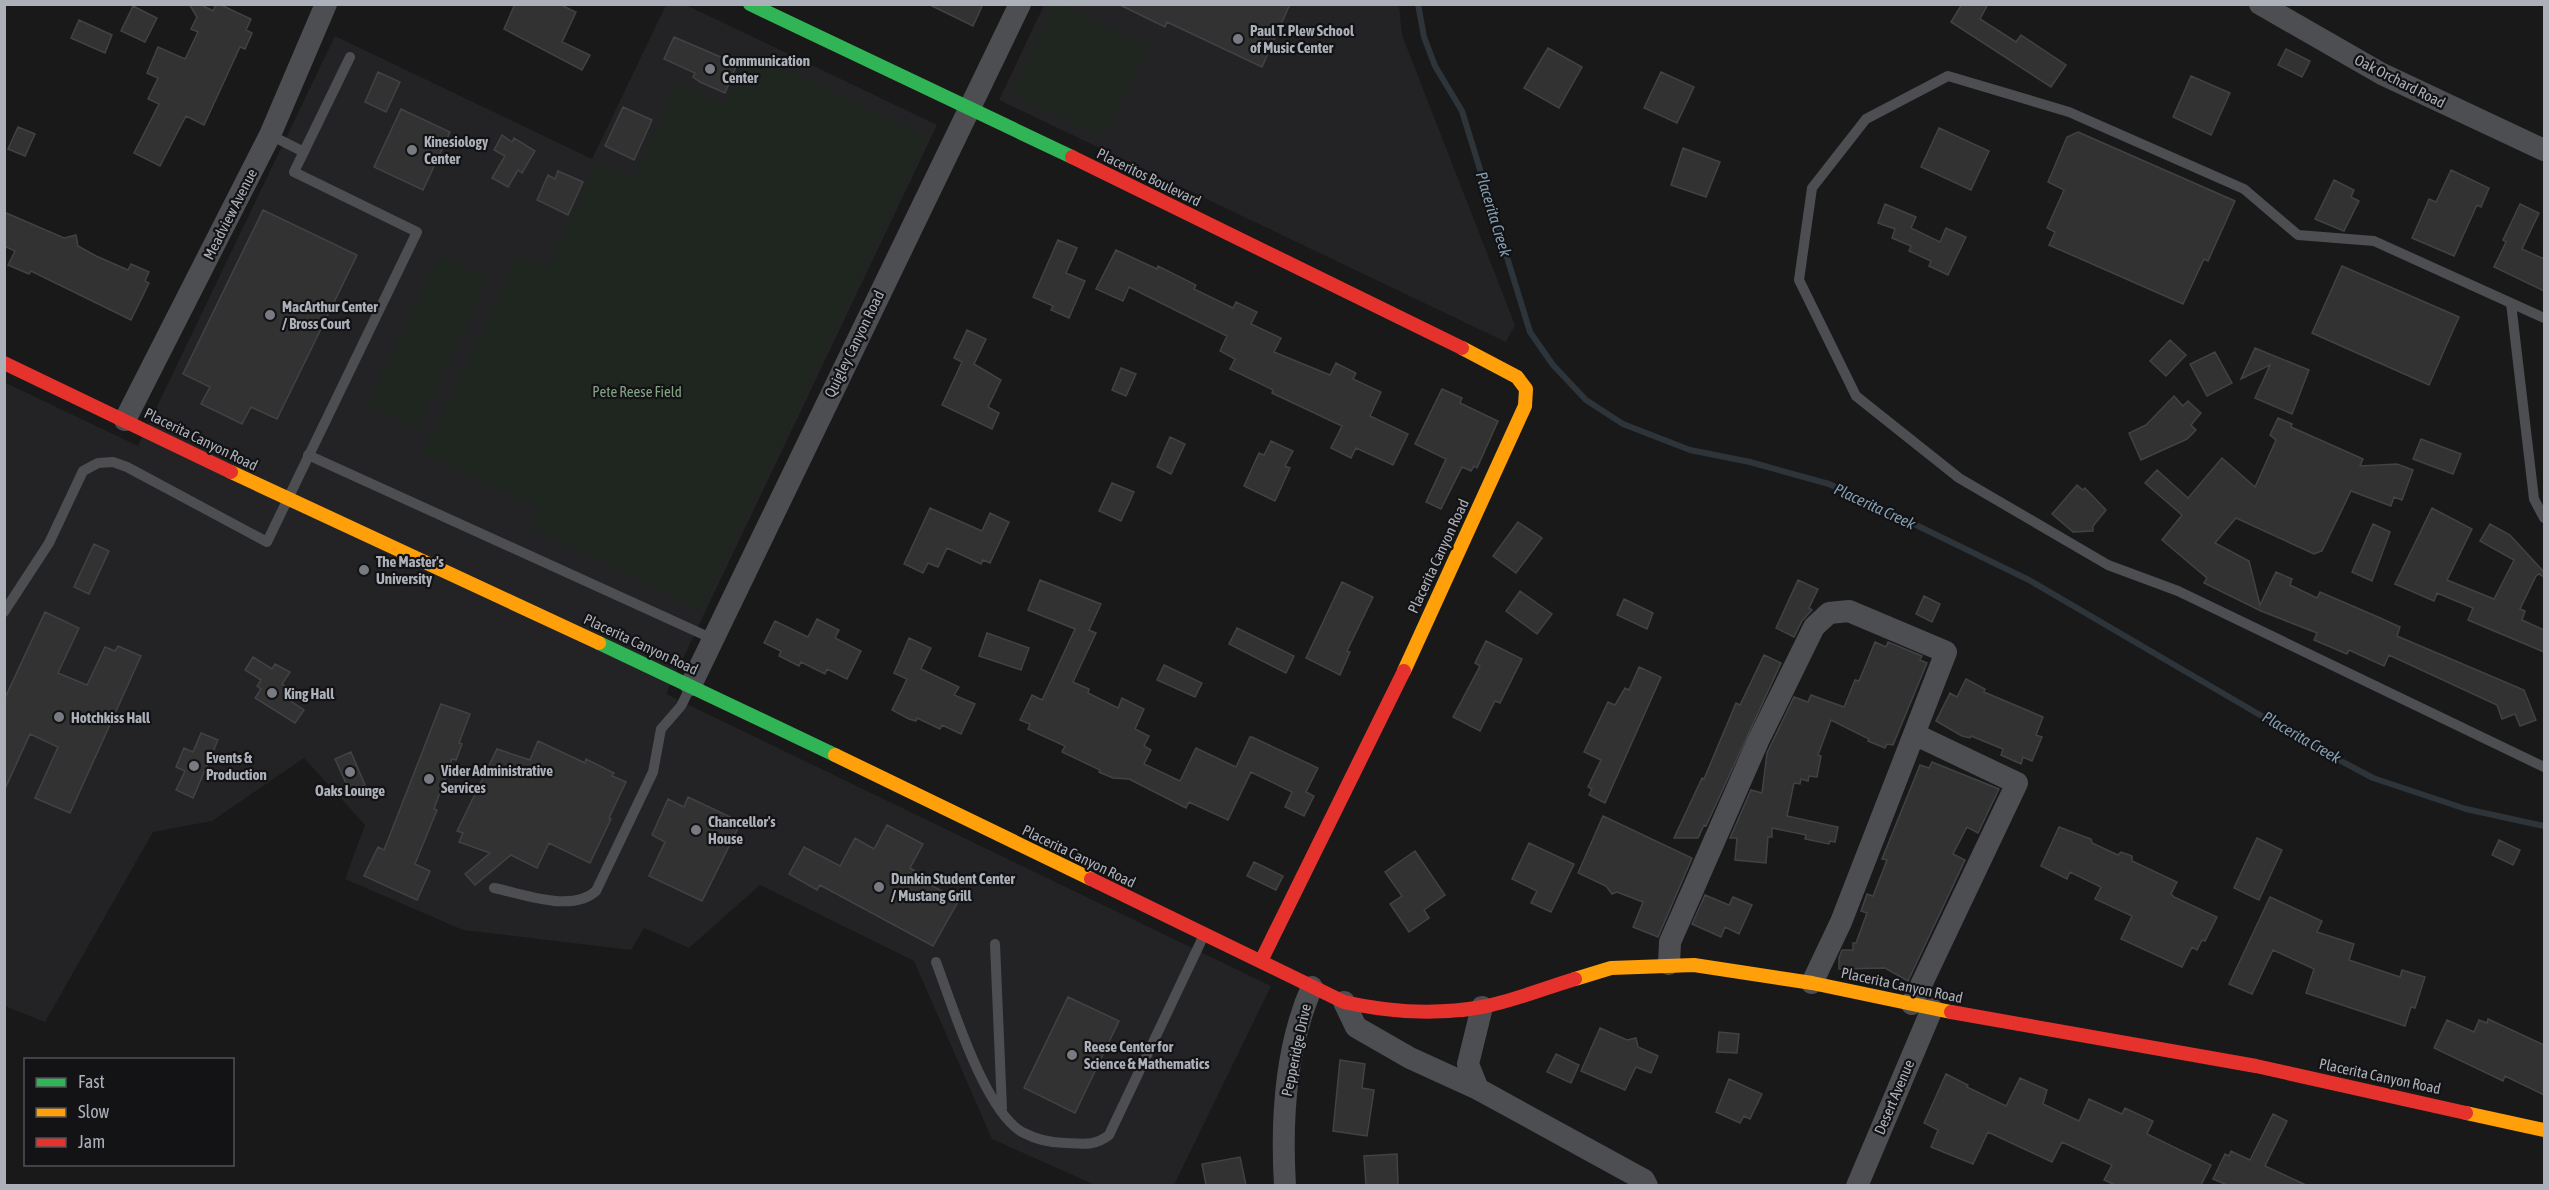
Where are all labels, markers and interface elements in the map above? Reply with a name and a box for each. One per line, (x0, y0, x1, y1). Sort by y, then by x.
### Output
place label: Paul T. Plew School of Music Center (1250, 22, 1355, 56)
marker: Paul T. Plew School of Music Center (1231, 32, 1245, 46)
street label: Oak Orchard Road (2352, 51, 2448, 111)
place label: Communication Center (722, 52, 810, 86)
marker: Communication Center (703, 62, 717, 76)
place label: Kinesiology Center (424, 133, 489, 167)
marker: Kinesiology Center (405, 143, 419, 157)
street label: Placeritos Boulevard (1094, 144, 1204, 210)
street label: Meadview Avenue (200, 166, 260, 262)
water label: Placerita Creek (1473, 169, 1516, 259)
street label: Quigley Canyon Road (821, 288, 887, 400)
place label: MacArthur Center / Bross Court (282, 298, 378, 332)
marker: MacArthur Center / Bross Court (263, 308, 277, 322)
park label: Pete Reese Field (592, 383, 682, 400)
street label: Placerita Canyon Road (142, 404, 260, 474)
water label: Placerita Creek (1831, 479, 1919, 533)
street label: Placerita Canyon Road (1404, 496, 1472, 616)
place label: The Master's University (376, 553, 445, 587)
marker: The Master's University (357, 563, 371, 577)
street label: Placerita Canyon Road (581, 610, 701, 678)
place label: King Hall (284, 685, 335, 702)
marker: King Hall (265, 686, 279, 700)
water label: Placerita Creek (2260, 707, 2345, 767)
place label: Hotchkiss Hall (71, 709, 151, 726)
marker: Hotchkiss Hall (52, 710, 66, 724)
place label: Events & Production (206, 749, 267, 783)
marker: Events & Production (187, 759, 201, 773)
place label: Vider Administrative Services (440, 762, 553, 796)
marker: Oaks Lounge (343, 765, 357, 779)
marker: Vider Administrative Services (422, 772, 436, 786)
place label: Oaks Lounge (315, 782, 385, 799)
place label: Chancellor's House (708, 813, 776, 847)
street label: Placerita Canyon Road (1020, 821, 1138, 891)
marker: Chancellor's House (689, 823, 703, 837)
place label: Dunkin Student Center / Mustang Grill (891, 870, 1015, 904)
marker: Dunkin Student Center / Mustang Grill (872, 880, 886, 894)
street label: Placerita Canyon Road (1840, 964, 1964, 1006)
street label: Pepperidge Drive (1278, 1002, 1314, 1098)
place label: Reese Center for Science & Mathematics (1084, 1038, 1210, 1072)
marker: Reese Center for Science & Mathematics (1065, 1048, 1079, 1062)
street label: Placerita Canyon Road (2318, 1055, 2442, 1097)
street label: Desert Avenue (1871, 1057, 1917, 1137)
legend (24, 1058, 234, 1166)
text: Fast (78, 1071, 105, 1092)
text: Slow (78, 1101, 109, 1122)
text: Jam (78, 1131, 105, 1152)

